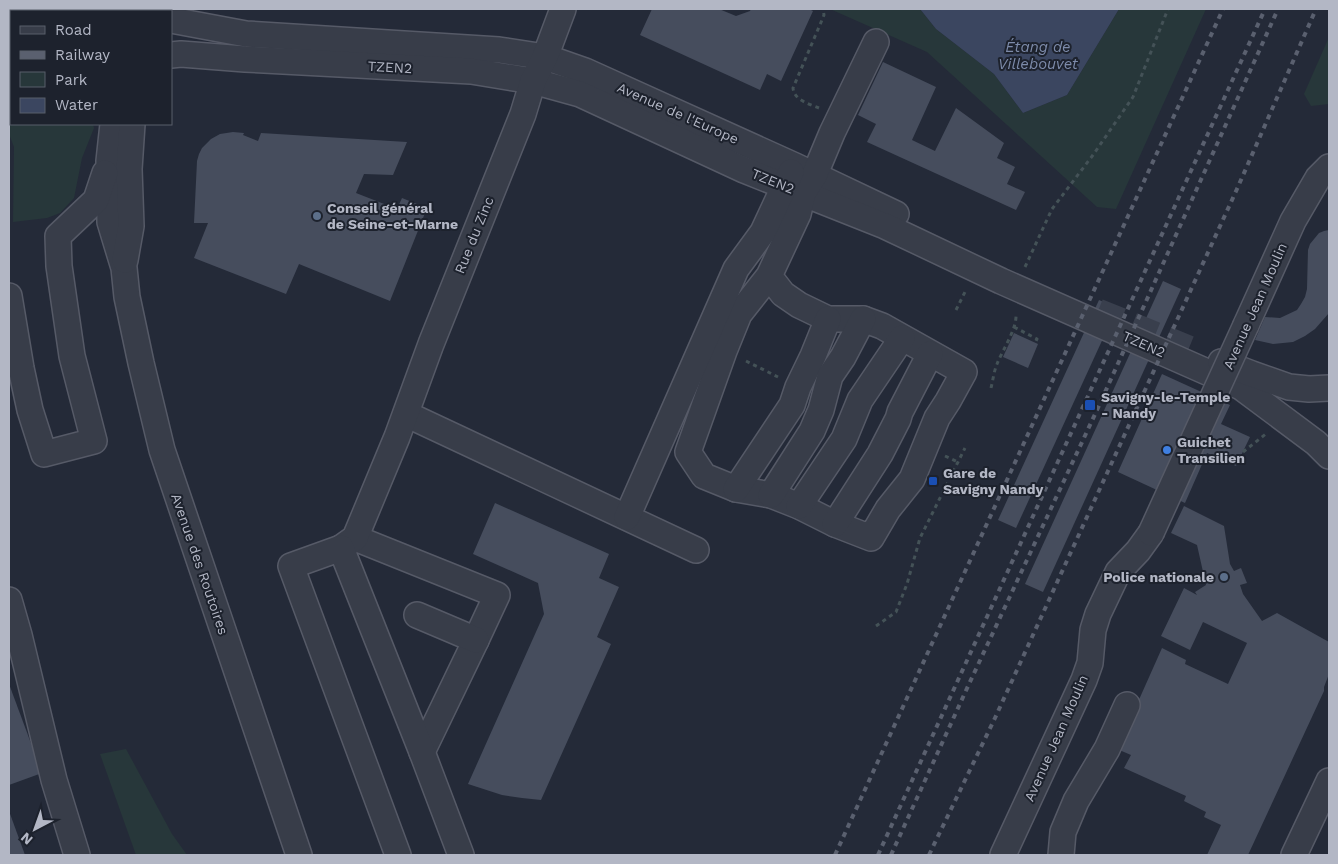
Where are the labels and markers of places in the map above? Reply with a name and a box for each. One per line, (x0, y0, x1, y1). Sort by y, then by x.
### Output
place label: Conseil général de Seine-et-Marne (327, 200, 458, 232)
marker: Conseil général de Seine-et-Marne (311, 210, 323, 222)
place label: Savigny-le-Temple - Nandy (1101, 389, 1230, 421)
marker: Savigny-le-Temple - Nandy (1083, 398, 1097, 412)
place label: Guichet Transilien (1177, 434, 1245, 466)
marker: Guichet Transilien (1161, 444, 1173, 456)
place label: Gare de Savigny Nandy (943, 465, 1043, 497)
marker: Gare de Savigny Nandy (927, 475, 939, 487)
place label: Police nationale (1103, 569, 1214, 585)
marker: Police nationale (1218, 571, 1230, 583)

